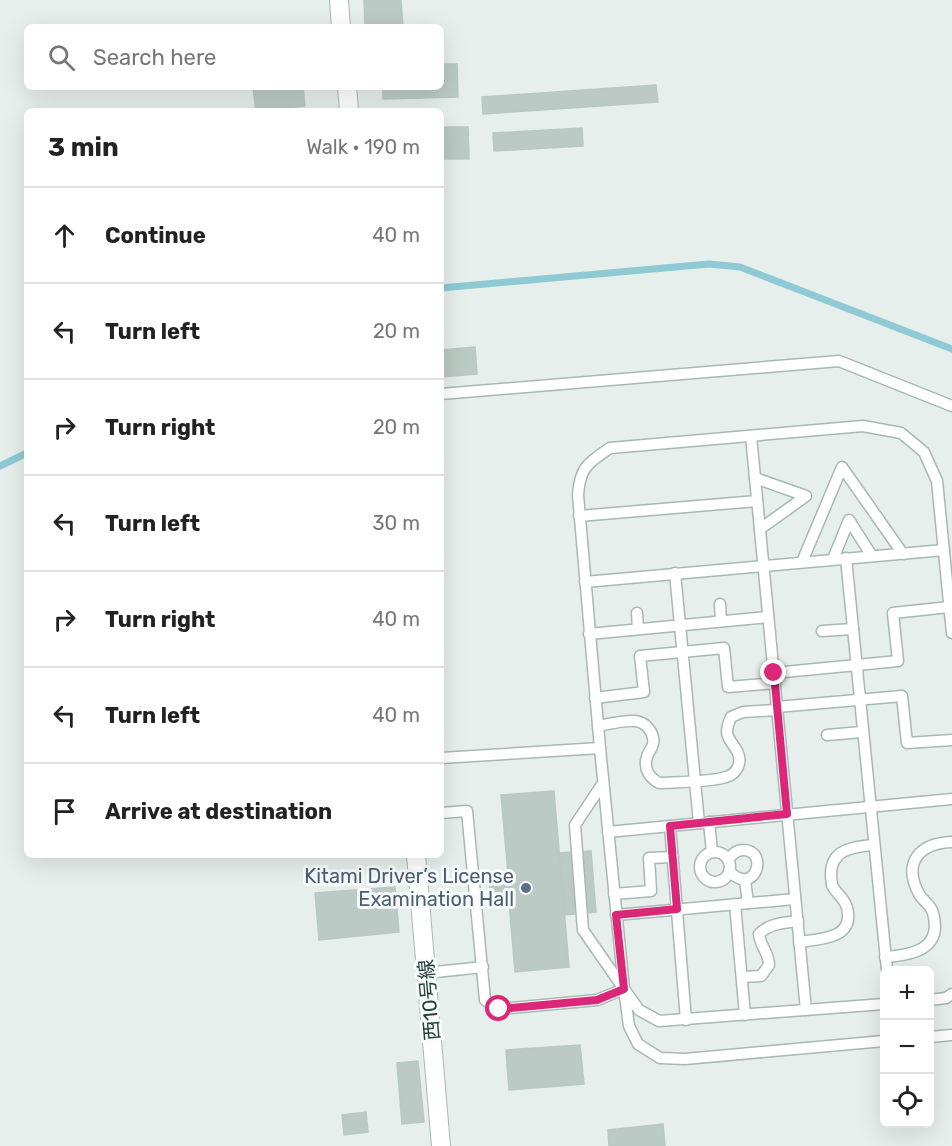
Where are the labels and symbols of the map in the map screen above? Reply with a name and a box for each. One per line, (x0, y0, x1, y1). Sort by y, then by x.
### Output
route end (760, 659, 786, 685)
place label: Kitami Driver’s License Examination Hall (304, 864, 514, 911)
marker: Kitami Driver’s License Examination Hall (519, 881, 533, 895)
street label: 西10号線 (414, 958, 444, 1042)
route start (485, 995, 511, 1021)

